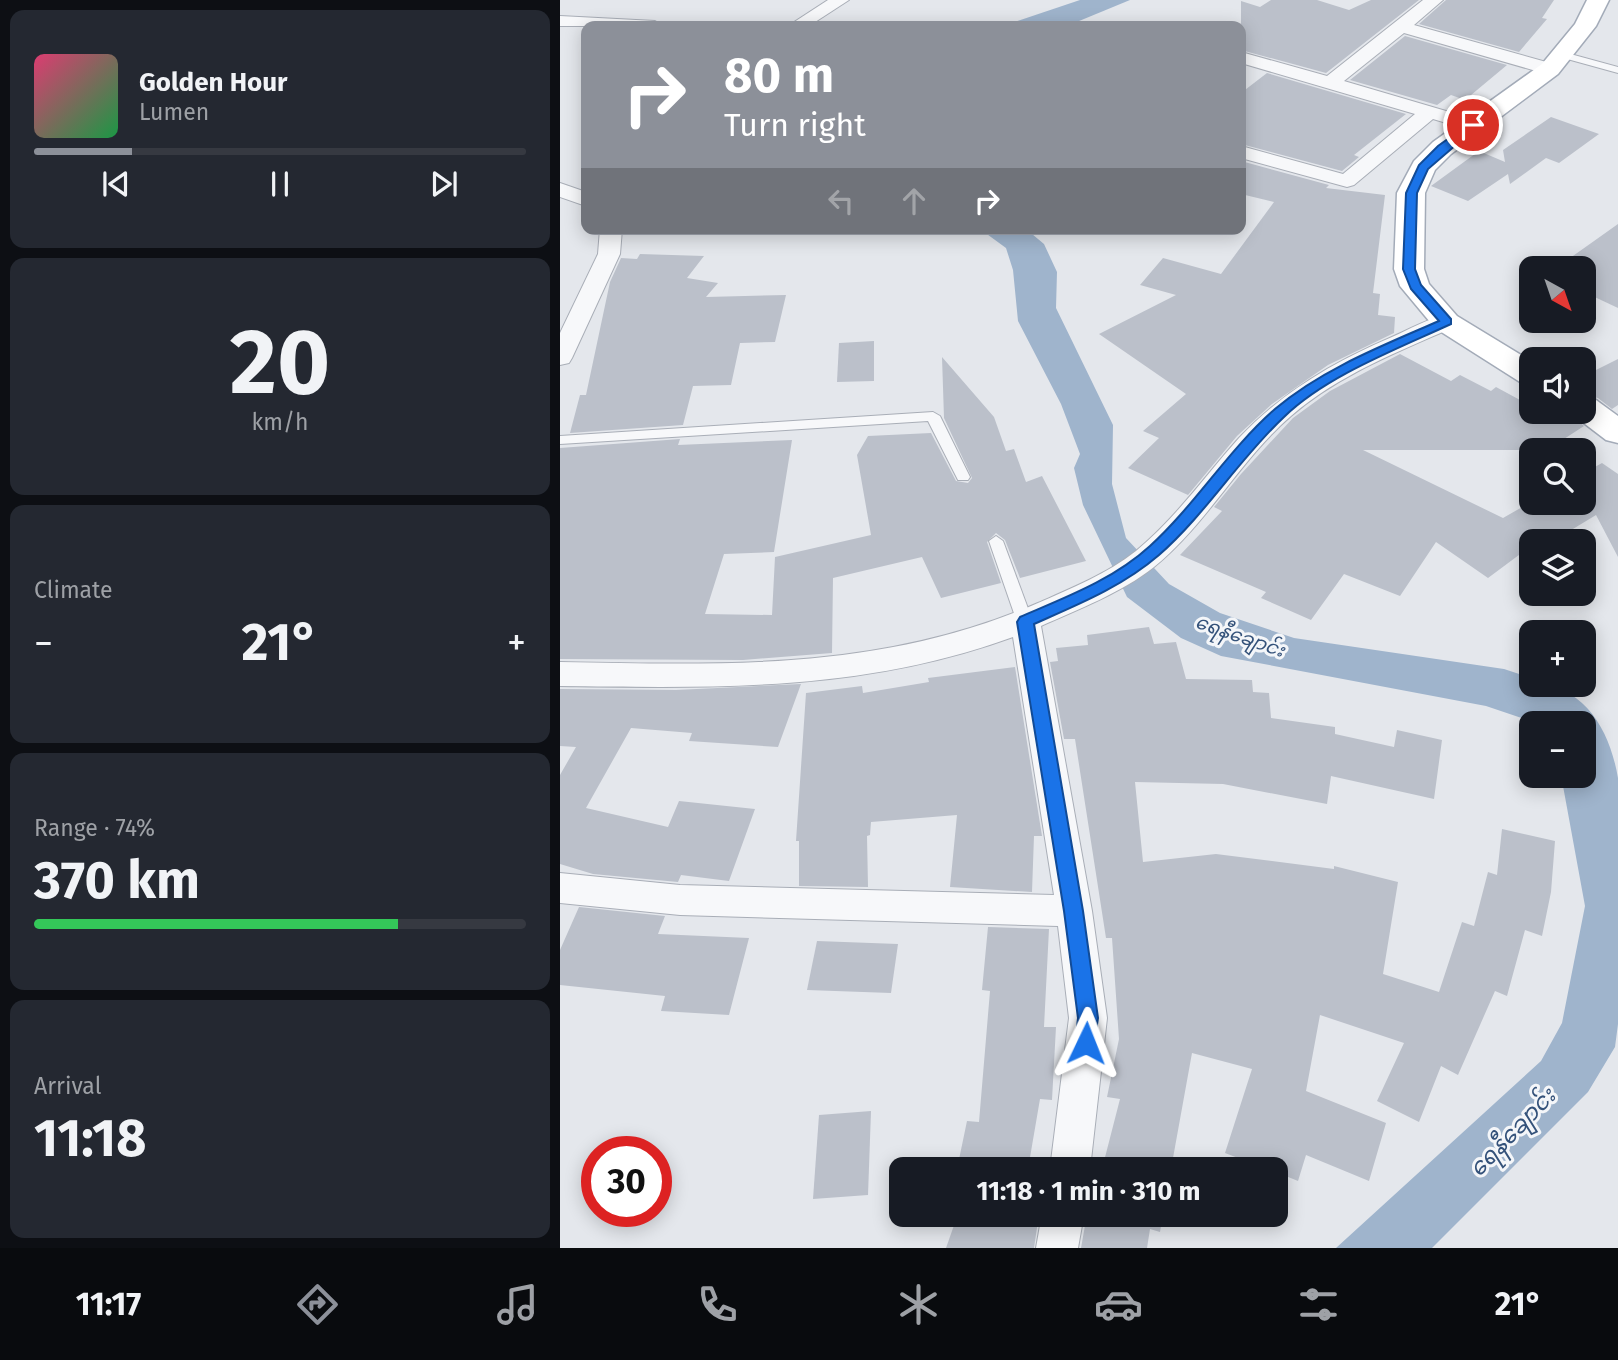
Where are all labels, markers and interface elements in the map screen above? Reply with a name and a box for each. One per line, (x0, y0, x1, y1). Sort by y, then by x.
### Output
text: 80 m (724, 46, 834, 105)
icon: right (609, 49, 700, 140)
text: Golden Hour (139, 67, 287, 98)
pin (1443, 95, 1503, 155)
text: Lumen (139, 98, 209, 126)
text: Turn right (724, 106, 866, 144)
icon: arrive (1454, 106, 1492, 144)
icon: previous (97, 165, 135, 203)
icon: pause (261, 165, 299, 203)
icon: next (425, 165, 463, 203)
icon: left (822, 182, 860, 220)
icon: ahead (895, 182, 933, 220)
icon: right (968, 182, 1006, 220)
north arrow (1519, 256, 1596, 332)
map controls (1519, 256, 1596, 788)
text: 20 (230, 308, 330, 417)
button: sound (1519, 347, 1596, 424)
text: km/h (252, 408, 308, 436)
button: search (1519, 438, 1596, 515)
button: layers (1519, 529, 1596, 606)
text: Climate (34, 576, 113, 604)
water label: ရေနီချောင်း (1191, 608, 1290, 666)
text: 21° (242, 611, 319, 674)
text: − (34, 620, 53, 666)
text: + (507, 620, 526, 666)
button: + (1519, 620, 1596, 697)
button: − (1519, 711, 1596, 788)
text: Range · 74% (34, 814, 155, 842)
text: 370 km (34, 849, 200, 912)
position arrow (1049, 1006, 1123, 1080)
text: Arrival (34, 1072, 101, 1100)
water label: ရေနီချောင်း (1462, 1079, 1566, 1186)
text: 11:18 (34, 1107, 146, 1170)
speed limit sign: 30 (581, 1136, 672, 1227)
text: 11:18 · 1 min · 310 m (976, 1176, 1201, 1207)
icon: directions (293, 1280, 342, 1329)
icon: music (493, 1280, 542, 1329)
icon: phone (693, 1280, 742, 1329)
icon: climate (894, 1280, 943, 1329)
icon: car (1094, 1280, 1143, 1329)
icon: filters (1294, 1280, 1343, 1329)
text: 11:17 (76, 1285, 141, 1323)
text: 21° (1495, 1285, 1542, 1323)

